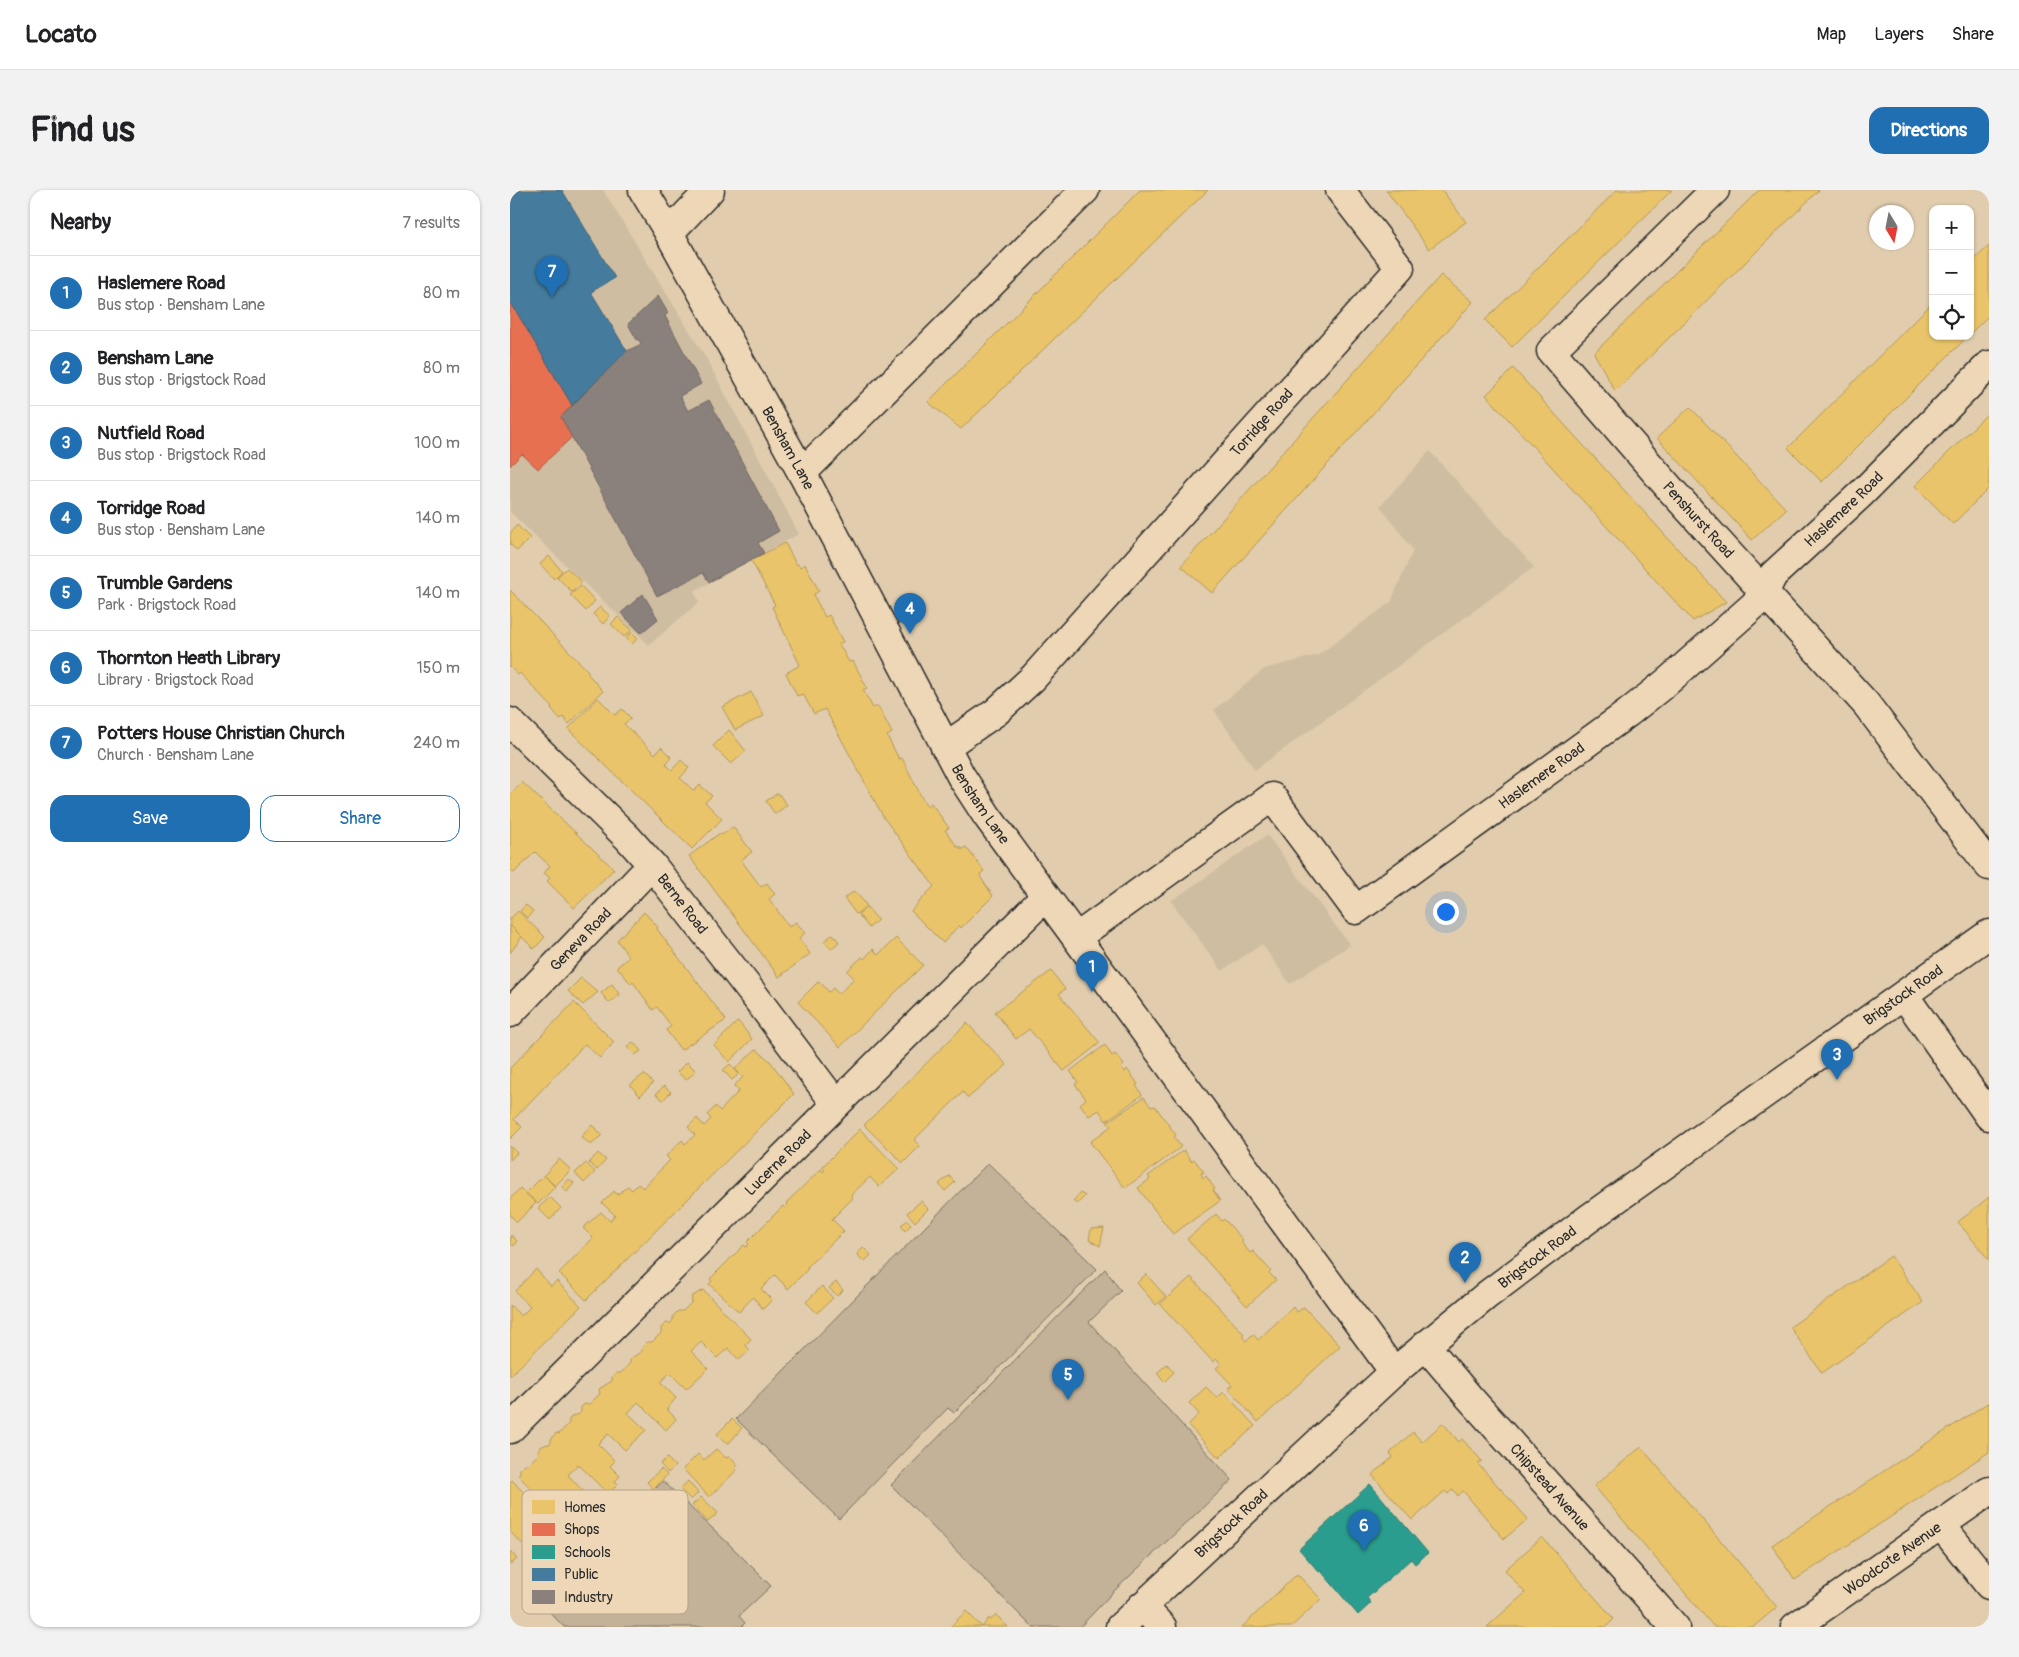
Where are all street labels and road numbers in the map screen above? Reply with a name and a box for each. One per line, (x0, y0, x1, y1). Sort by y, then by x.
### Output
street label: Torridge Road (1226, 384, 1297, 461)
street label: Bensham Lane (757, 403, 819, 493)
street label: Haslemere Road (1800, 468, 1887, 551)
street label: Penshurst Road (1659, 478, 1738, 562)
street label: Haslemere Road (1495, 738, 1588, 813)
street label: Bensham Lane (947, 761, 1014, 848)
street label: Berne Road (653, 870, 712, 938)
street label: Geneva Road (546, 904, 616, 975)
street label: Brigstock Road (1860, 960, 1947, 1030)
street label: Lucerne Road (741, 1125, 815, 1200)
street label: Brigstock Road (1494, 1222, 1580, 1293)
street label: Chipstead Avenue (1506, 1440, 1594, 1535)
street label: Brigstock Road (1191, 1485, 1272, 1562)
street label: Woodcote Avenue (1840, 1518, 1945, 1599)

